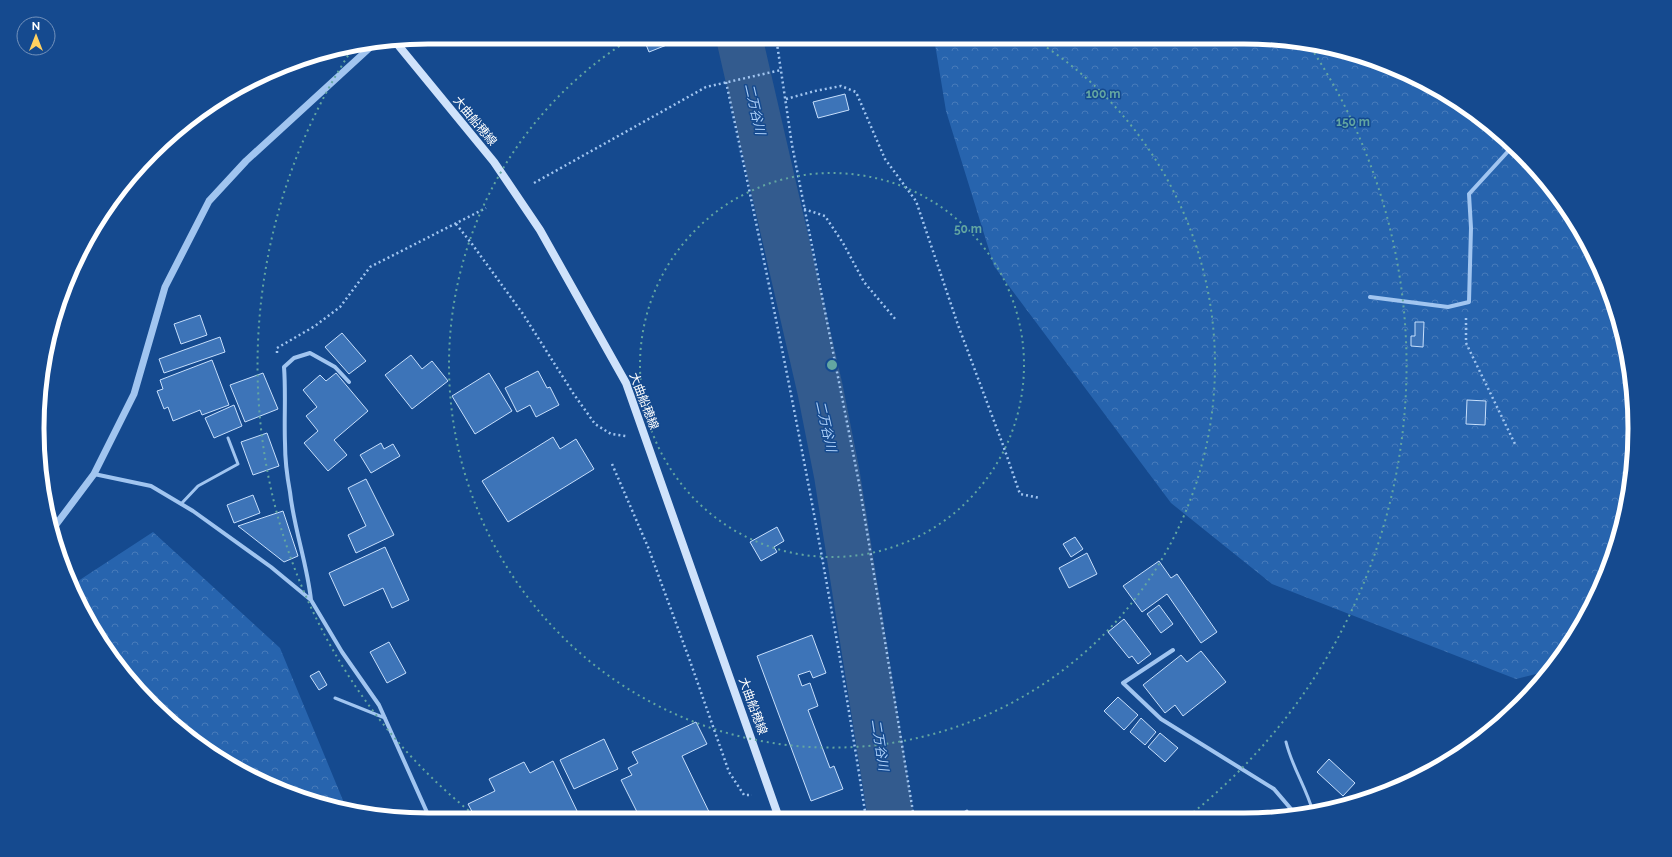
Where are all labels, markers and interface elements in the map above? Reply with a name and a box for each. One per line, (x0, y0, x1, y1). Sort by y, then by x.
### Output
north arrow (16, 16, 56, 56)
text: N (32, 20, 40, 33)
water label: 二万谷川 (742, 82, 769, 138)
text: 100 m (1086, 87, 1120, 101)
street label: 大曲船穂線 (450, 94, 500, 148)
text: 150 m (1336, 115, 1370, 129)
text: 50 m (954, 222, 982, 236)
centre of rings (825, 358, 839, 372)
street label: 大曲船穂線 (627, 370, 661, 432)
water label: 二万谷川 (813, 399, 840, 455)
street label: 大曲船穂線 (736, 675, 770, 737)
water label: 二万谷川 (869, 718, 892, 774)

